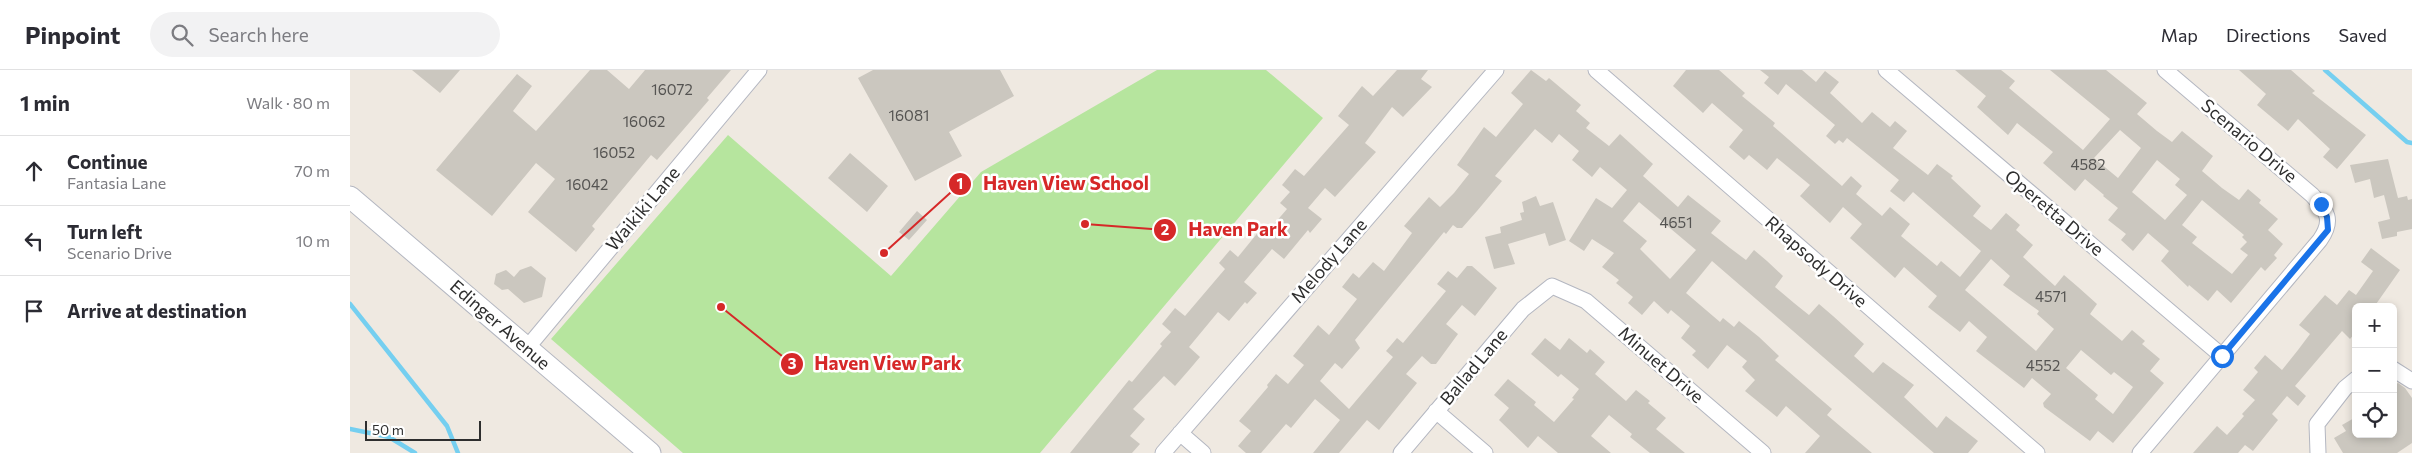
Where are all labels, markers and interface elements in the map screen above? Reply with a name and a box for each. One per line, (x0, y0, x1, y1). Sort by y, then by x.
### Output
search box (150, 12, 500, 57)
text: Pinpoint (25, 20, 120, 49)
icon: search (168, 21, 196, 49)
text: Search here (208, 23, 309, 46)
text: Map (2161, 24, 2198, 46)
text: Directions (2226, 24, 2310, 46)
text: Saved (2338, 24, 2387, 46)
house number: 16072 (651, 80, 693, 98)
text: 1 min (20, 90, 70, 115)
text: Walk · 80 m (246, 93, 330, 112)
street label: Scenario Drive (2197, 94, 2302, 187)
house number: 16081 (889, 106, 929, 124)
house number: 16062 (623, 112, 665, 130)
house number: 16052 (593, 143, 635, 161)
text: Continue (67, 150, 147, 173)
house number: 4582 (2071, 155, 2106, 173)
icon: ahead (20, 157, 48, 185)
text: 70 m (294, 161, 330, 180)
street label: Waikiki Lane (601, 162, 684, 255)
street label: Operetta Drive (2001, 165, 2109, 260)
callout: Haven View School (948, 167, 1159, 201)
text: Haven View School (983, 171, 1149, 194)
text: Fantasia Lane (67, 173, 166, 192)
text: 1 (957, 174, 963, 192)
house number: 16042 (566, 175, 608, 193)
route end (2310, 193, 2333, 216)
street label: Rhapsody Drive (1761, 211, 1872, 311)
callout: Haven Park (1153, 213, 1297, 247)
house number: 4651 (1659, 213, 1693, 231)
street label: Melody Lane (1286, 214, 1371, 307)
text: Haven Park (1188, 217, 1288, 240)
text: Turn left (67, 220, 142, 243)
text: 2 (1161, 220, 1169, 238)
icon: left (20, 227, 48, 255)
text: 10 m (296, 231, 330, 250)
text: Scenario Drive (67, 243, 172, 262)
street label: Edinger Avenue (446, 275, 555, 374)
house number: 4571 (2035, 287, 2067, 305)
icon: arrive (20, 297, 48, 325)
text: Arrive at destination (67, 299, 247, 322)
map controls (2352, 303, 2397, 438)
button: + (2352, 303, 2397, 348)
street label: Minuet Drive (1614, 321, 1709, 407)
street label: Ballad Lane (1435, 324, 1512, 409)
route start (2211, 345, 2234, 368)
callout: Haven View Park (779, 347, 972, 381)
button: − (2352, 348, 2397, 393)
text: Haven View Park (814, 351, 962, 374)
text: 3 (788, 354, 797, 372)
house number: 4552 (2026, 356, 2060, 374)
button: locate (2352, 393, 2397, 438)
scale bar (365, 418, 481, 441)
text: 50 m (372, 421, 404, 438)

